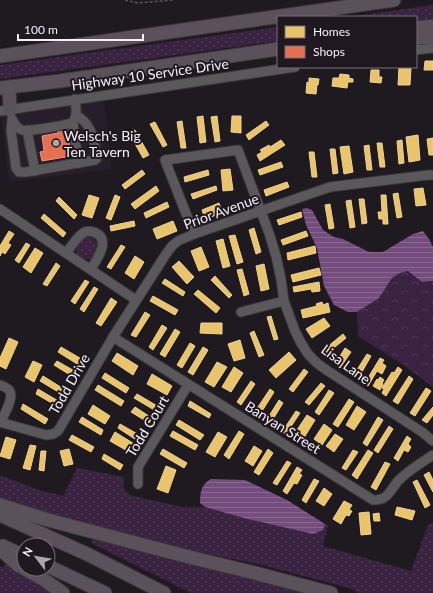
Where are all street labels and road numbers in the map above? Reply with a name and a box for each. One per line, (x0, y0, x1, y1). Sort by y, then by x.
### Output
street label: Highway 10 Service Drive (70, 55, 230, 93)
street label: Prior Avenue (181, 190, 261, 232)
street label: Lisa Lane (318, 341, 374, 387)
street label: Todd Drive (45, 351, 93, 417)
street label: Todd Court (122, 392, 172, 460)
street label: Banyan Street (242, 397, 324, 457)

